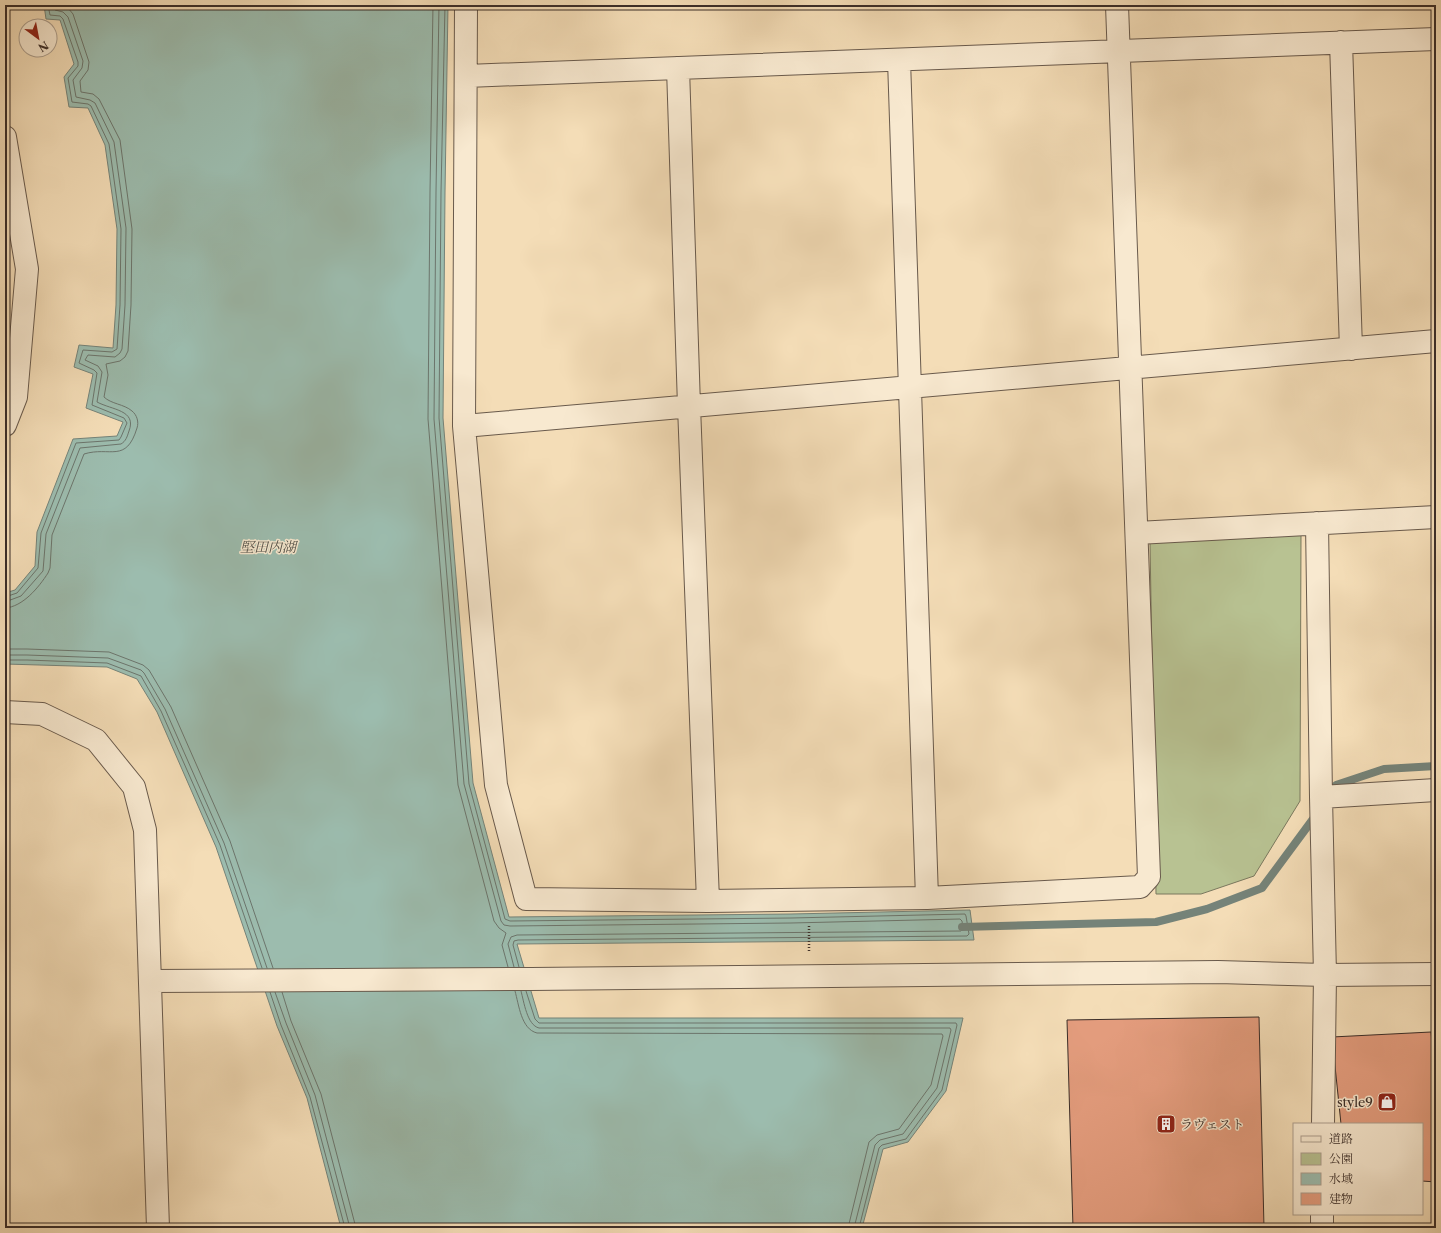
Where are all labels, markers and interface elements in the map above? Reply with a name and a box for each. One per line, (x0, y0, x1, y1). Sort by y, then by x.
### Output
north arrow (18, 18, 58, 58)
text: N (35, 38, 51, 55)
water label: 堅田内湖 (240, 538, 299, 556)
shop icon: style9 (1376, 1091, 1398, 1113)
place label: style9 (1337, 1094, 1373, 1110)
building icon: ラヴェスト (1155, 1113, 1177, 1135)
place label: ラヴェスト (1180, 1116, 1244, 1132)
legend (1293, 1123, 1423, 1215)
text: 道路 (1329, 1131, 1353, 1146)
text: 公園 (1329, 1151, 1353, 1166)
text: 水域 (1329, 1171, 1353, 1186)
text: 建物 (1329, 1191, 1353, 1206)

